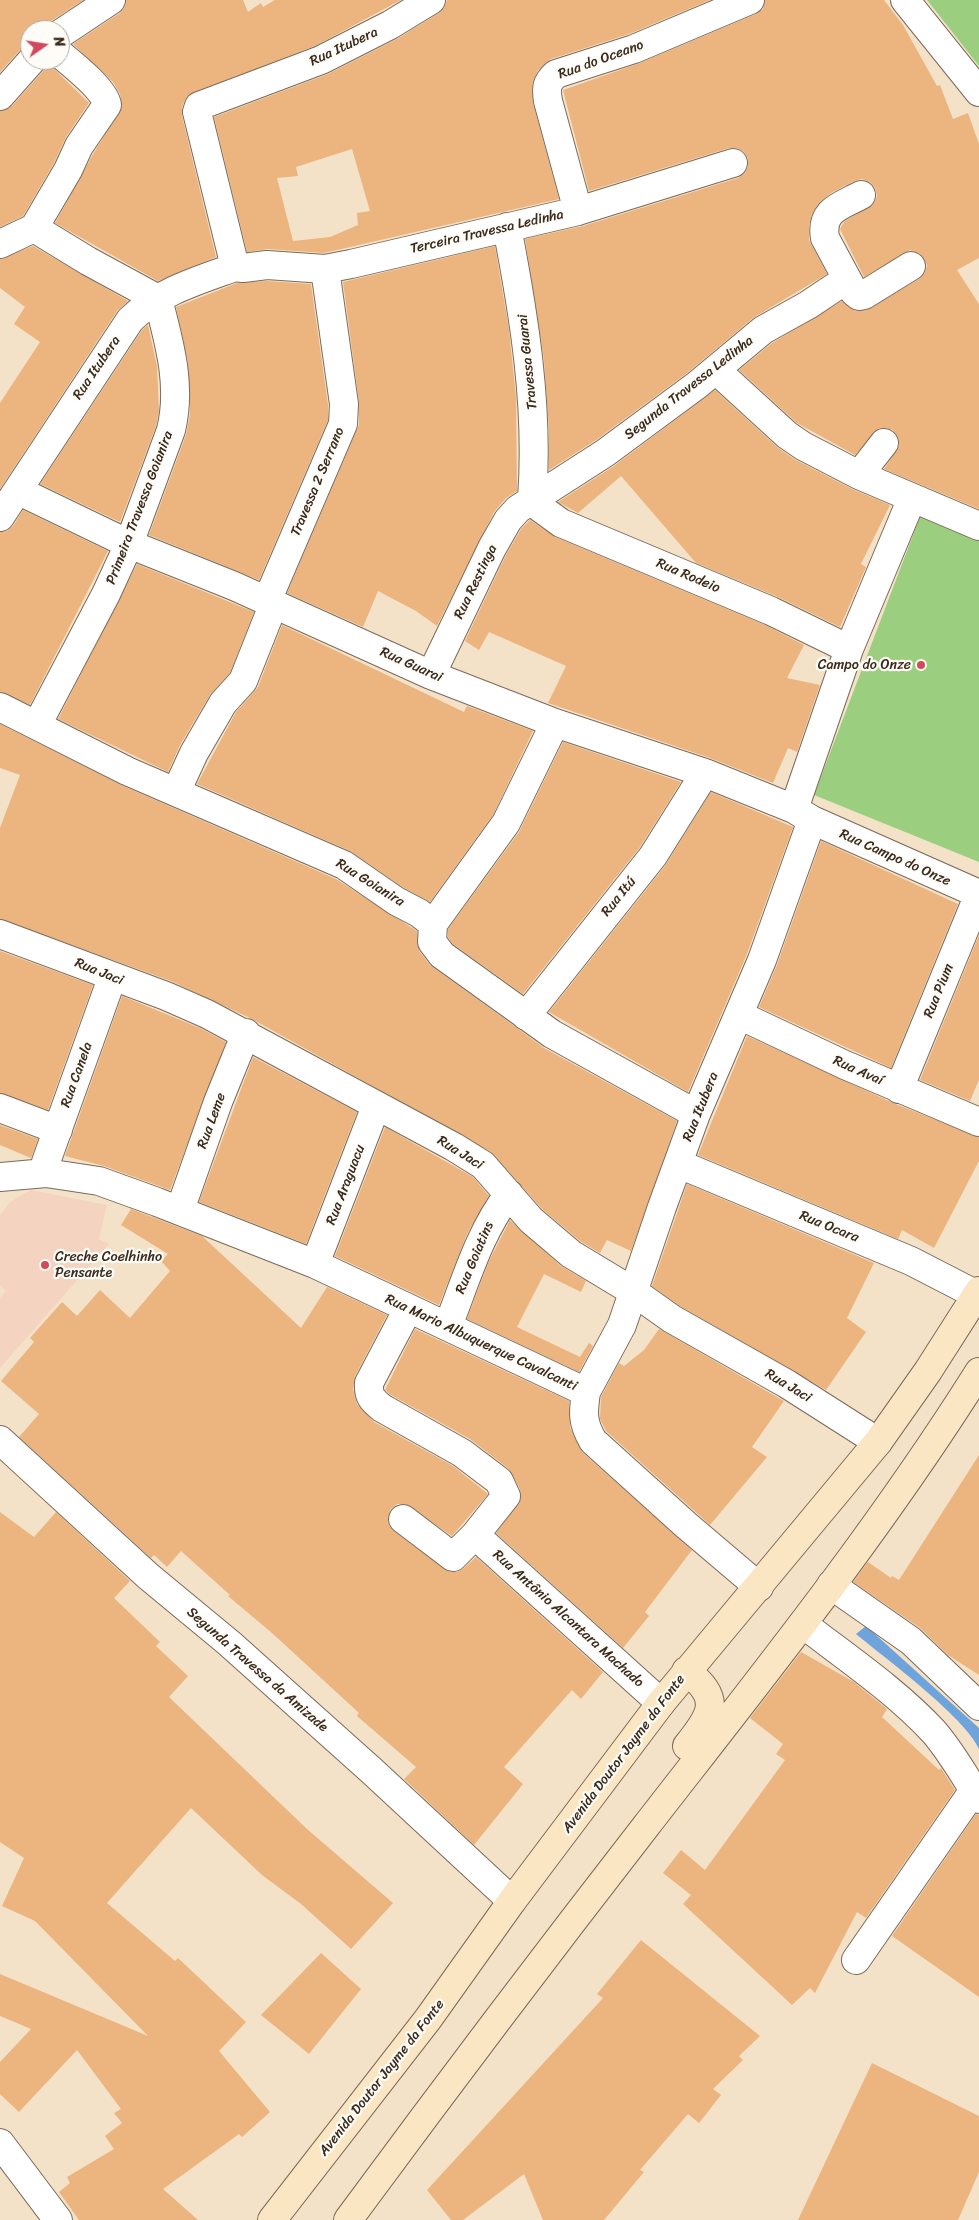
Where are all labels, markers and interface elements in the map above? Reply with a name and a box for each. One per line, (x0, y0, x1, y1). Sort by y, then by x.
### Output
north arrow (20, 20, 70, 70)
street label: Rua Itubera (307, 24, 381, 70)
text: N (46, 34, 72, 49)
street label: Rua do Oceano (556, 37, 646, 83)
street label: Terceira Travessa Ledinha (409, 206, 565, 258)
street label: Travessa Guarai (515, 314, 541, 410)
street label: Segunda Travessa Ledinha (621, 332, 757, 444)
street label: Rua Itubera (70, 333, 124, 403)
street label: Travessa 2 Serrano (287, 425, 349, 539)
street label: Primeira Travessa Goianira (103, 429, 177, 587)
street label: Rua Restinga (451, 542, 501, 622)
street label: Rua Rodeio (653, 555, 723, 597)
street label: Rua Guarai (377, 644, 445, 686)
place label: Campo do Onze (818, 657, 911, 673)
marker: Campo do Onze (915, 659, 927, 671)
street label: Rua Campo do Onze (837, 826, 953, 890)
street label: Rua Goianira (333, 855, 407, 911)
street label: Rua Itú (598, 874, 640, 920)
street label: Rua Jaci (72, 955, 126, 989)
street label: Rua Pium (920, 961, 958, 1021)
street label: Rua Canela (57, 1040, 97, 1110)
street label: Rua Avaí (830, 1052, 886, 1090)
street label: Rua Itubera (679, 1070, 723, 1144)
street label: Rua Leme (194, 1091, 230, 1151)
street label: Rua Jaci (434, 1132, 486, 1174)
street label: Rua Araguacu (323, 1142, 369, 1228)
street label: Rua Ocara (797, 1208, 861, 1246)
street label: Rua Goiatins (452, 1219, 498, 1297)
place label: Creche Coelhinho Pensante (55, 1249, 162, 1282)
marker: Creche Coelhinho Pensante (39, 1259, 51, 1271)
street label: Rua Mario Albuquerque Cavalcanti (382, 1291, 580, 1395)
street label: Rua Jaci (762, 1366, 814, 1406)
street label: Rua Antônio Alcantara Machado (489, 1547, 647, 1691)
street label: Segunda Travessa da Amizade (183, 1604, 331, 1736)
street label: Avenida Doutor Jayme da Fonte (559, 1672, 689, 1836)
street label: Avenida Doutor Jayme da Fonte (316, 1996, 448, 2160)

